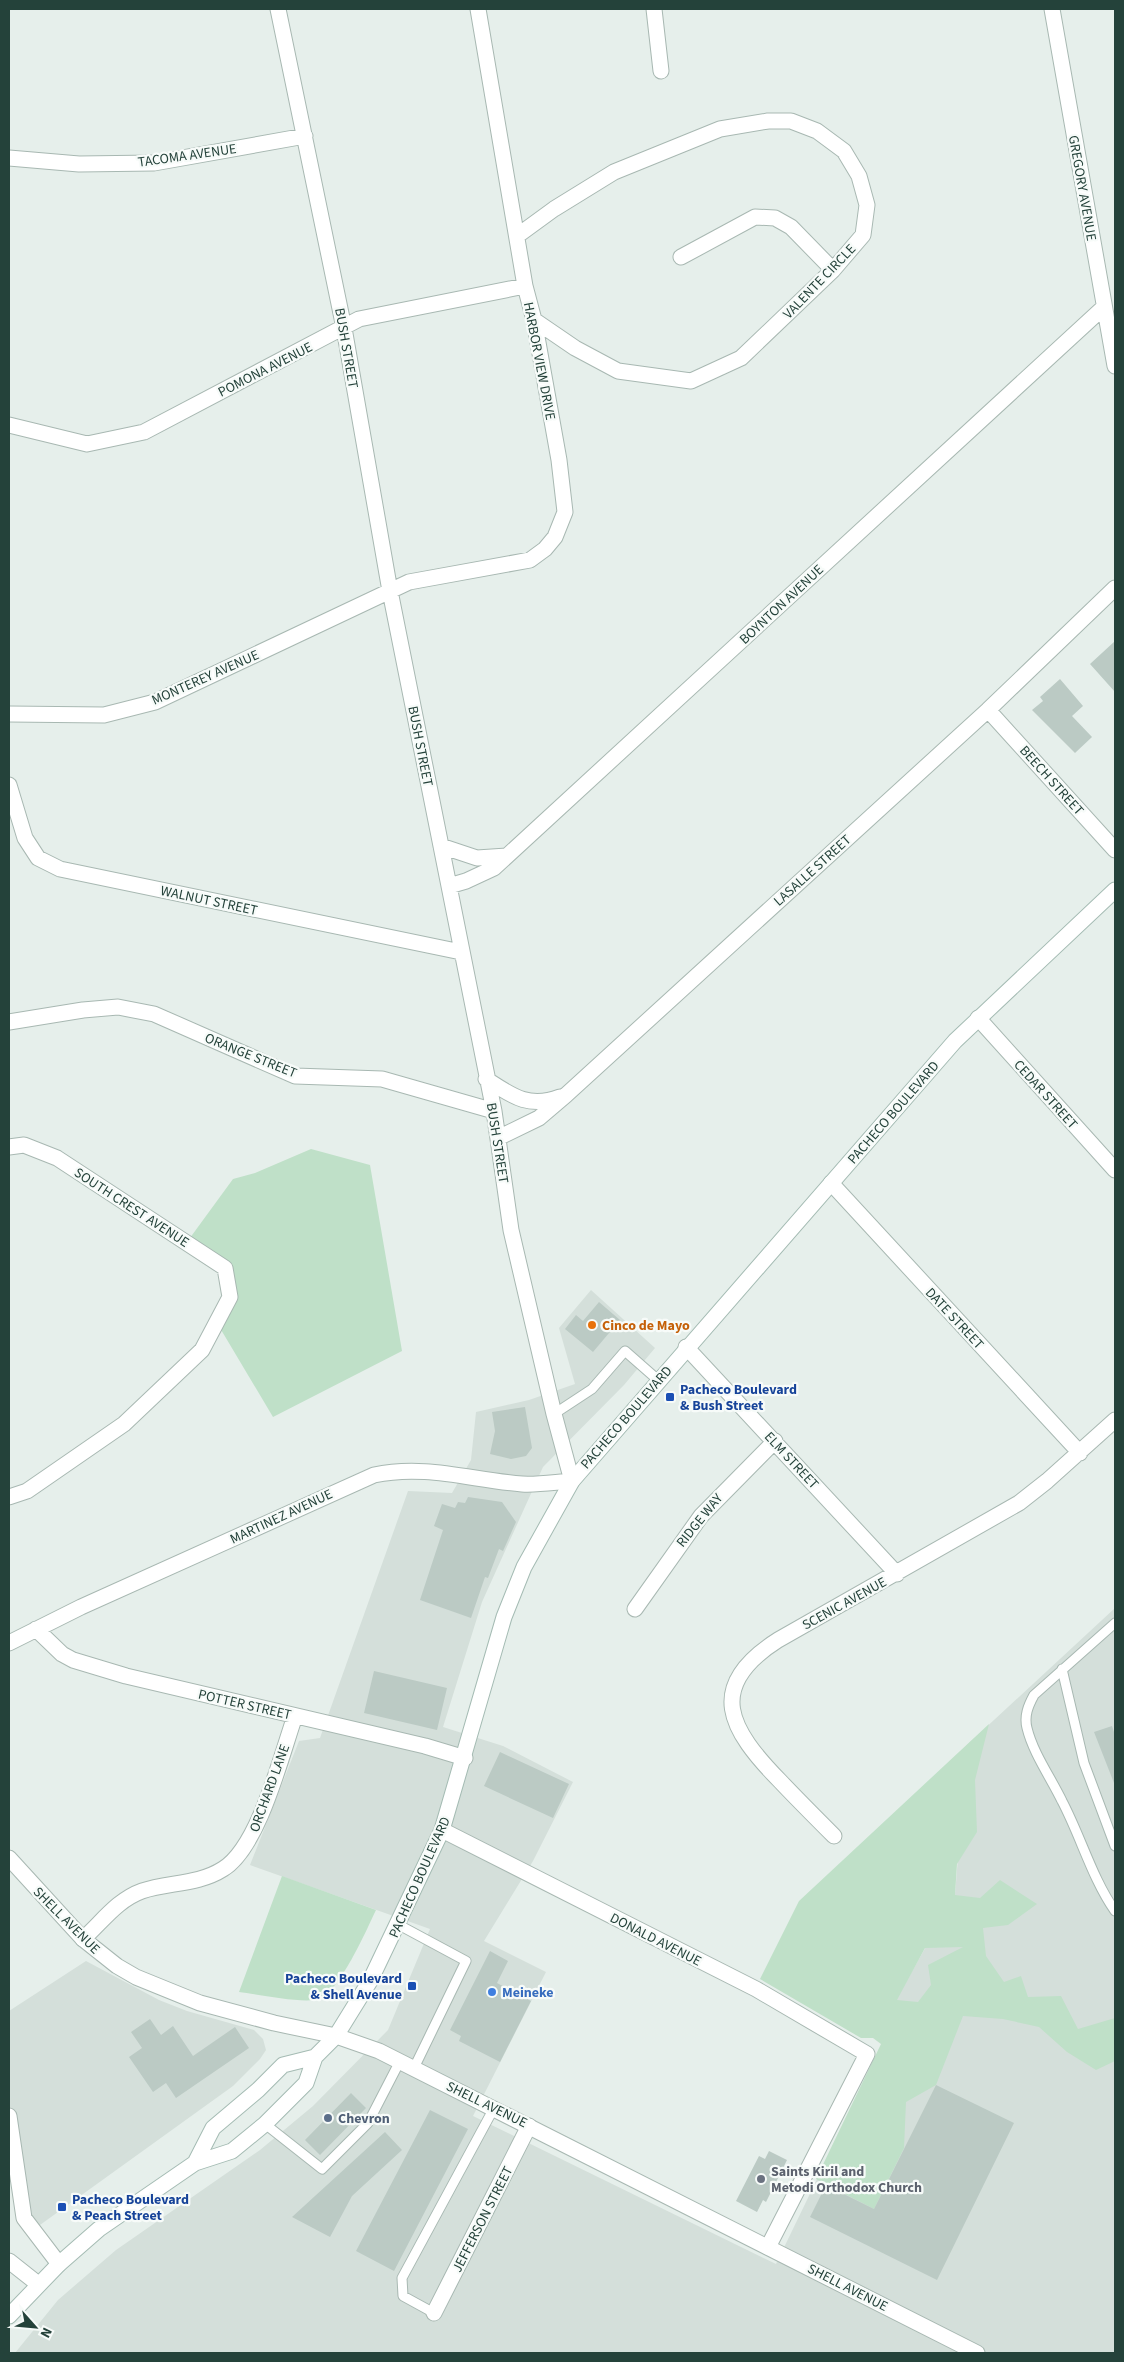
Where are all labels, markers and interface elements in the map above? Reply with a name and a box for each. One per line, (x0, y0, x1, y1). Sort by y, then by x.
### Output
street label: GREGORY AVENUE (1063, 134, 1101, 242)
street label: TACOMA AVENUE (137, 139, 238, 173)
street label: VALENTE CIRCLE (779, 240, 861, 324)
street label: HARBOR VIEW DRIVE (518, 300, 560, 422)
street label: BUSH STREET (329, 306, 363, 391)
street label: POMONA AVENUE (215, 337, 316, 402)
street label: BOYNTON AVENUE (735, 560, 828, 649)
street label: MONTEREY AVENUE (148, 645, 262, 711)
street label: BUSH STREET (402, 704, 438, 789)
street label: BEECH STREET (1014, 741, 1088, 820)
street label: LASALLE STREET (769, 830, 856, 911)
street label: WALNUT STREET (158, 881, 260, 921)
street label: ORANGE STREET (202, 1028, 300, 1084)
street label: CEDAR STREET (1009, 1056, 1082, 1134)
street label: PACHECO BOULEVARD (843, 1057, 944, 1169)
street label: BUSH STREET (481, 1101, 513, 1185)
street label: SOUTH CREST AVENUE (70, 1163, 193, 1253)
street label: DATE STREET (920, 1283, 988, 1354)
place label: Cinco de Mayo (602, 1316, 690, 1336)
marker: Cinco de Mayo (586, 1319, 598, 1331)
street label: PACHECO BOULEVARD (576, 1362, 677, 1474)
place label: Pacheco Boulevard & Bush Street (680, 1380, 797, 1416)
marker: Pacheco Boulevard & Bush Street (664, 1391, 676, 1403)
street label: ELM STREET (759, 1427, 823, 1494)
street label: MARTINEZ AVENUE (227, 1484, 336, 1549)
street label: RIDGE WAY (672, 1489, 728, 1552)
street label: SCENIC AVENUE (799, 1572, 890, 1635)
street label: POTTER STREET (196, 1685, 294, 1726)
street label: ORCHARD LANE (245, 1742, 295, 1835)
street label: PACHECO BOULEVARD (384, 1814, 456, 1941)
street label: SHELL AVENUE (28, 1883, 104, 1959)
street label: DONALD AVENUE (606, 1908, 705, 1972)
place label: Pacheco Boulevard & Shell Avenue (285, 1969, 402, 2005)
marker: Pacheco Boulevard & Shell Avenue (406, 1980, 418, 1992)
place label: Meineke (502, 1983, 554, 2003)
marker: Meineke (486, 1986, 498, 1998)
street label: SHELL AVENUE (443, 2077, 530, 2133)
place label: Chevron (338, 2109, 390, 2129)
marker: Chevron (322, 2112, 334, 2124)
place label: Saints Kiril and Metodi Orthodox Church (771, 2162, 922, 2198)
street label: JEFFERSON STREET (448, 2163, 518, 2276)
marker: Saints Kiril and Metodi Orthodox Church (755, 2173, 767, 2185)
place label: Pacheco Boulevard & Peach Street (72, 2190, 189, 2226)
marker: Pacheco Boulevard & Peach Street (56, 2201, 68, 2213)
street label: SHELL AVENUE (804, 2259, 891, 2317)
north arrow (10, 2302, 60, 2352)
text: N (35, 2324, 57, 2341)

